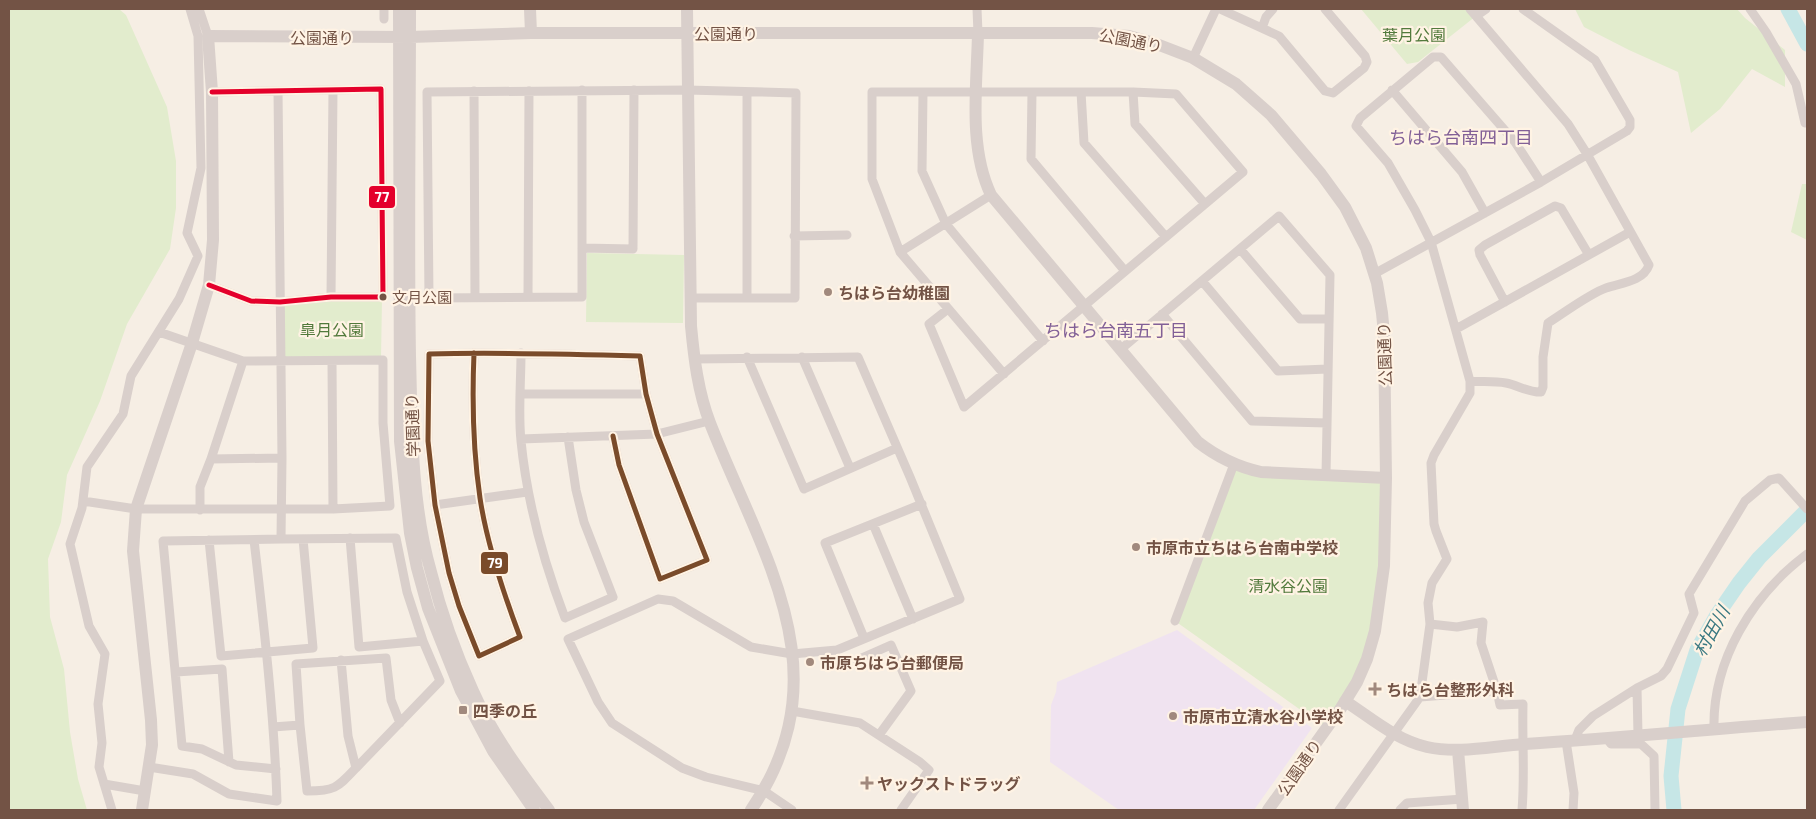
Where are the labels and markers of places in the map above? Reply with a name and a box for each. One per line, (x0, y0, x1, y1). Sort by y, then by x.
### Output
place label: ちはら台幼稚園 (838, 283, 950, 302)
marker: ちはら台幼稚園 (822, 286, 834, 298)
place label: 文月公園 (392, 288, 452, 306)
marker: 文月公園 (378, 292, 388, 302)
place label: 市原市立ちはら台南中学校 (1146, 538, 1338, 557)
marker: 市原市立ちはら台南中学校 (1130, 541, 1142, 553)
place label: 市原ちはら台郵便局 (820, 653, 964, 672)
marker: 市原ちはら台郵便局 (804, 656, 816, 668)
place label: ちはら台整形外科 (1386, 680, 1514, 699)
marker: ちはら台整形外科 (1368, 682, 1382, 696)
place label: 四季の丘 (473, 701, 537, 720)
marker: 四季の丘 (457, 704, 469, 716)
place label: 市原市立清水谷小学校 (1183, 707, 1343, 726)
marker: 市原市立清水谷小学校 (1167, 710, 1179, 722)
place label: ヤックストドラッグ (877, 774, 1021, 793)
marker: ヤックストドラッグ (861, 777, 873, 789)

